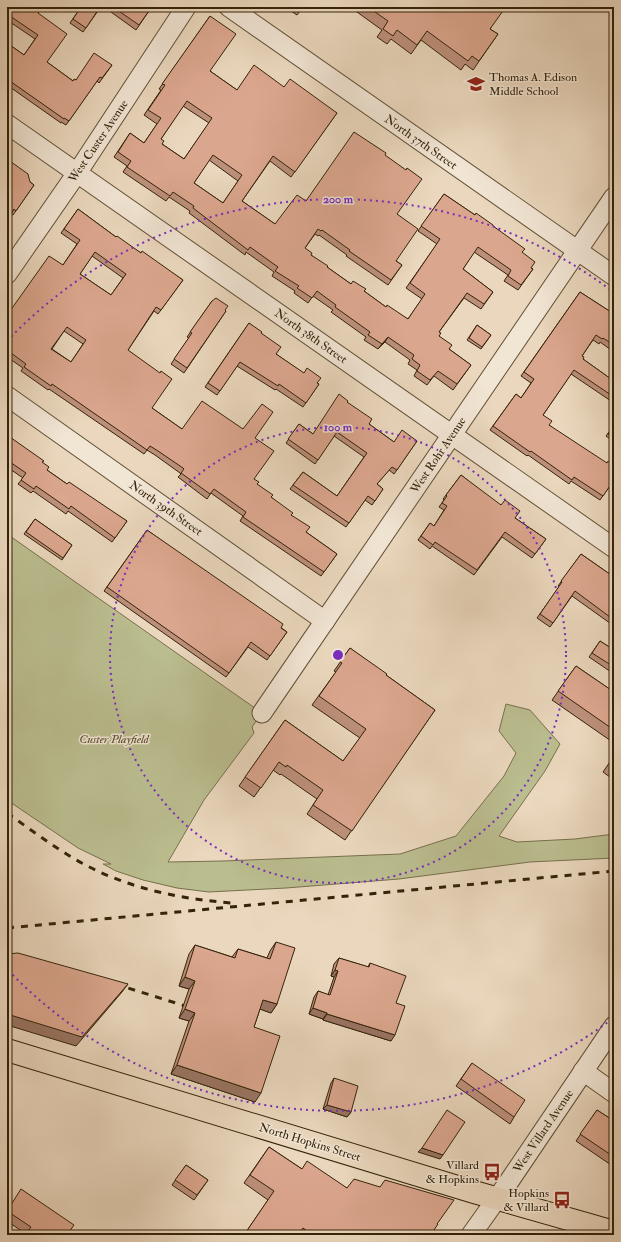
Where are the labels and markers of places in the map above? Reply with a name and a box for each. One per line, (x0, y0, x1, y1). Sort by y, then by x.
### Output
place label: Thomas A. Edison Middle School (489, 70, 577, 99)
school or university icon: Thomas A. Edison Middle School (466, 74, 486, 94)
centre of rings (331, 648, 345, 662)
place label: Villard & Hopkins (426, 1158, 479, 1187)
bus stop icon: Villard & Hopkins (482, 1162, 502, 1182)
place label: Hopkins & Villard (503, 1186, 549, 1215)
bus stop icon: Hopkins & Villard (552, 1190, 572, 1210)

